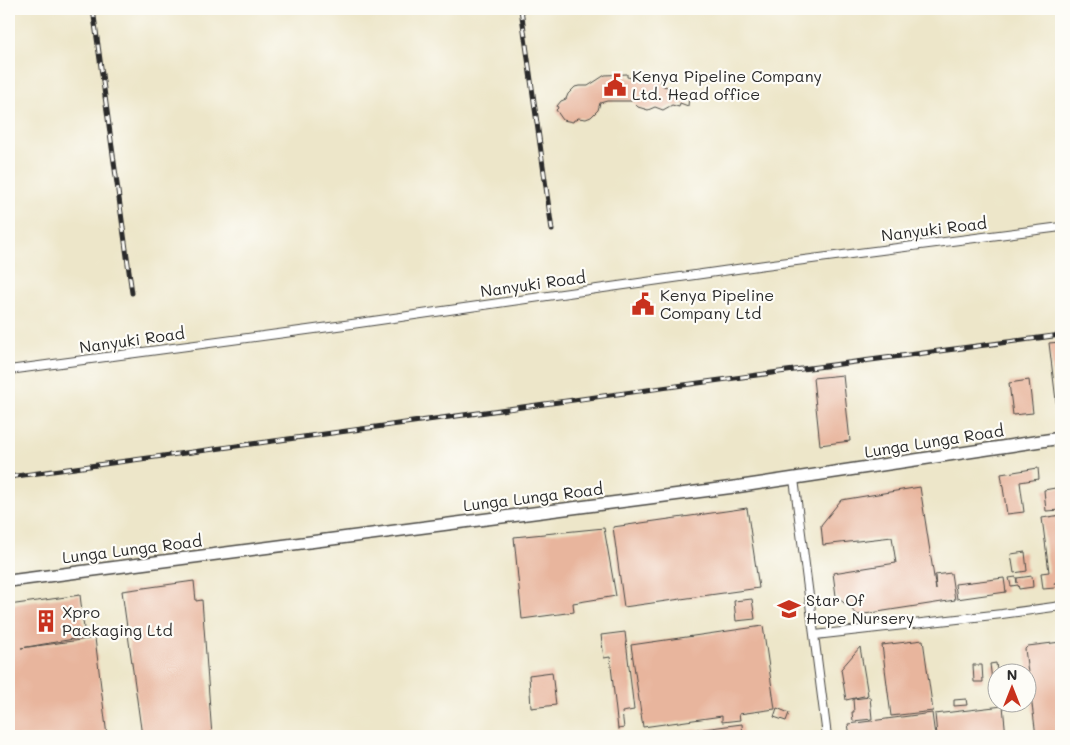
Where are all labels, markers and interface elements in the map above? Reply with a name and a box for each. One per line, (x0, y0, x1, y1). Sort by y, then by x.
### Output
place label: Kenya Pipeline Company Ltd. Head office (632, 65, 822, 104)
public building icon: Kenya Pipeline Company Ltd. Head office (602, 72, 628, 98)
street label: Nanyuki Road (880, 212, 988, 245)
street label: Nanyuki Road (479, 266, 587, 301)
place label: Kenya Pipeline Company Ltd (660, 284, 774, 323)
public building icon: Kenya Pipeline Company Ltd (630, 291, 656, 317)
street label: Nanyuki Road (78, 322, 186, 357)
street label: Lunga Lunga Road (863, 419, 1005, 462)
street label: Lunga Lunga Road (462, 478, 604, 515)
street label: Lunga Lunga Road (61, 530, 203, 567)
place label: Star Of Hope Nursery (806, 589, 914, 628)
school or university icon: Star Of Hope Nursery (776, 596, 802, 622)
place label: Xpro Packaging Ltd (62, 601, 173, 640)
building icon: Xpro Packaging Ltd (33, 608, 59, 634)
north arrow (988, 662, 1038, 712)
text: N (1007, 665, 1017, 684)

